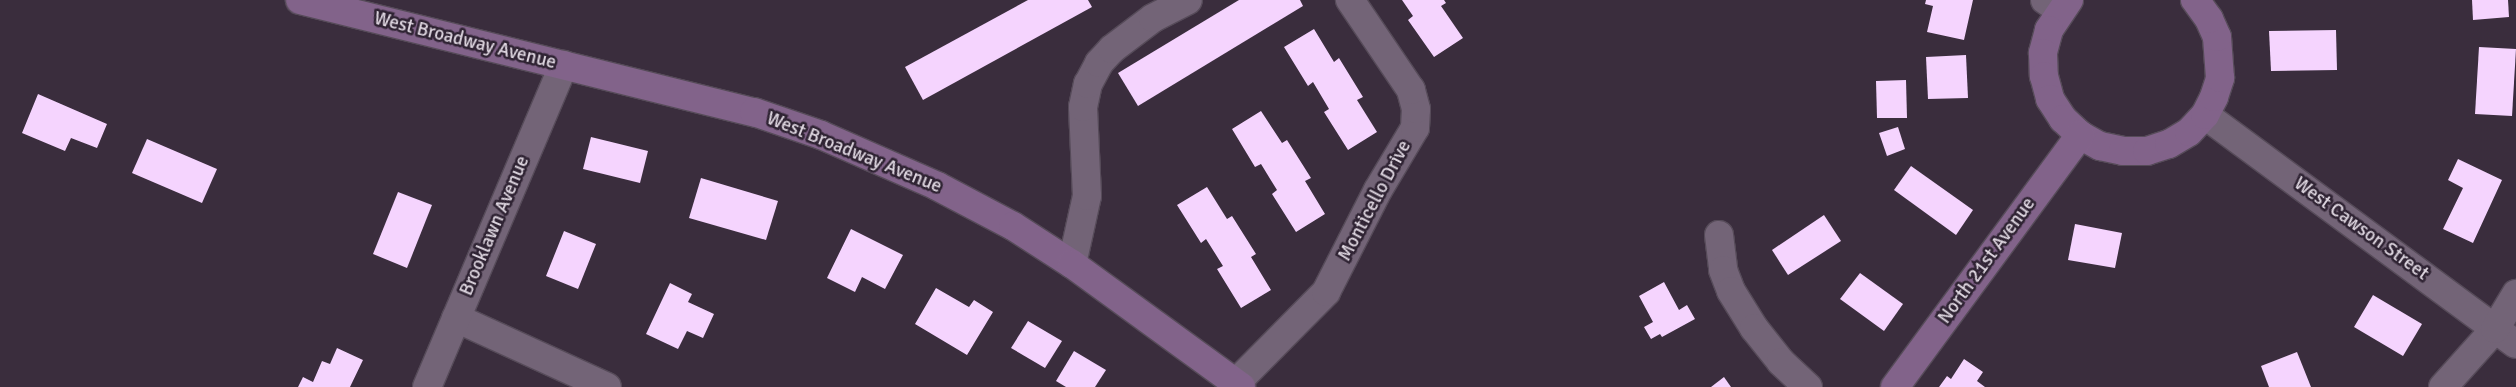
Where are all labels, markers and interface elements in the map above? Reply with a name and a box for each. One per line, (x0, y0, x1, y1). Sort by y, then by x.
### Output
street label: West Broadway Avenue (372, 7, 558, 75)
street label: West Broadway Avenue (763, 107, 945, 199)
street label: Monticello Drive (1334, 137, 1416, 265)
street label: Brooklawn Avenue (455, 153, 535, 299)
street label: West Cawson Street (2289, 173, 2433, 285)
street label: North 21st Avenue (1934, 193, 2040, 329)

